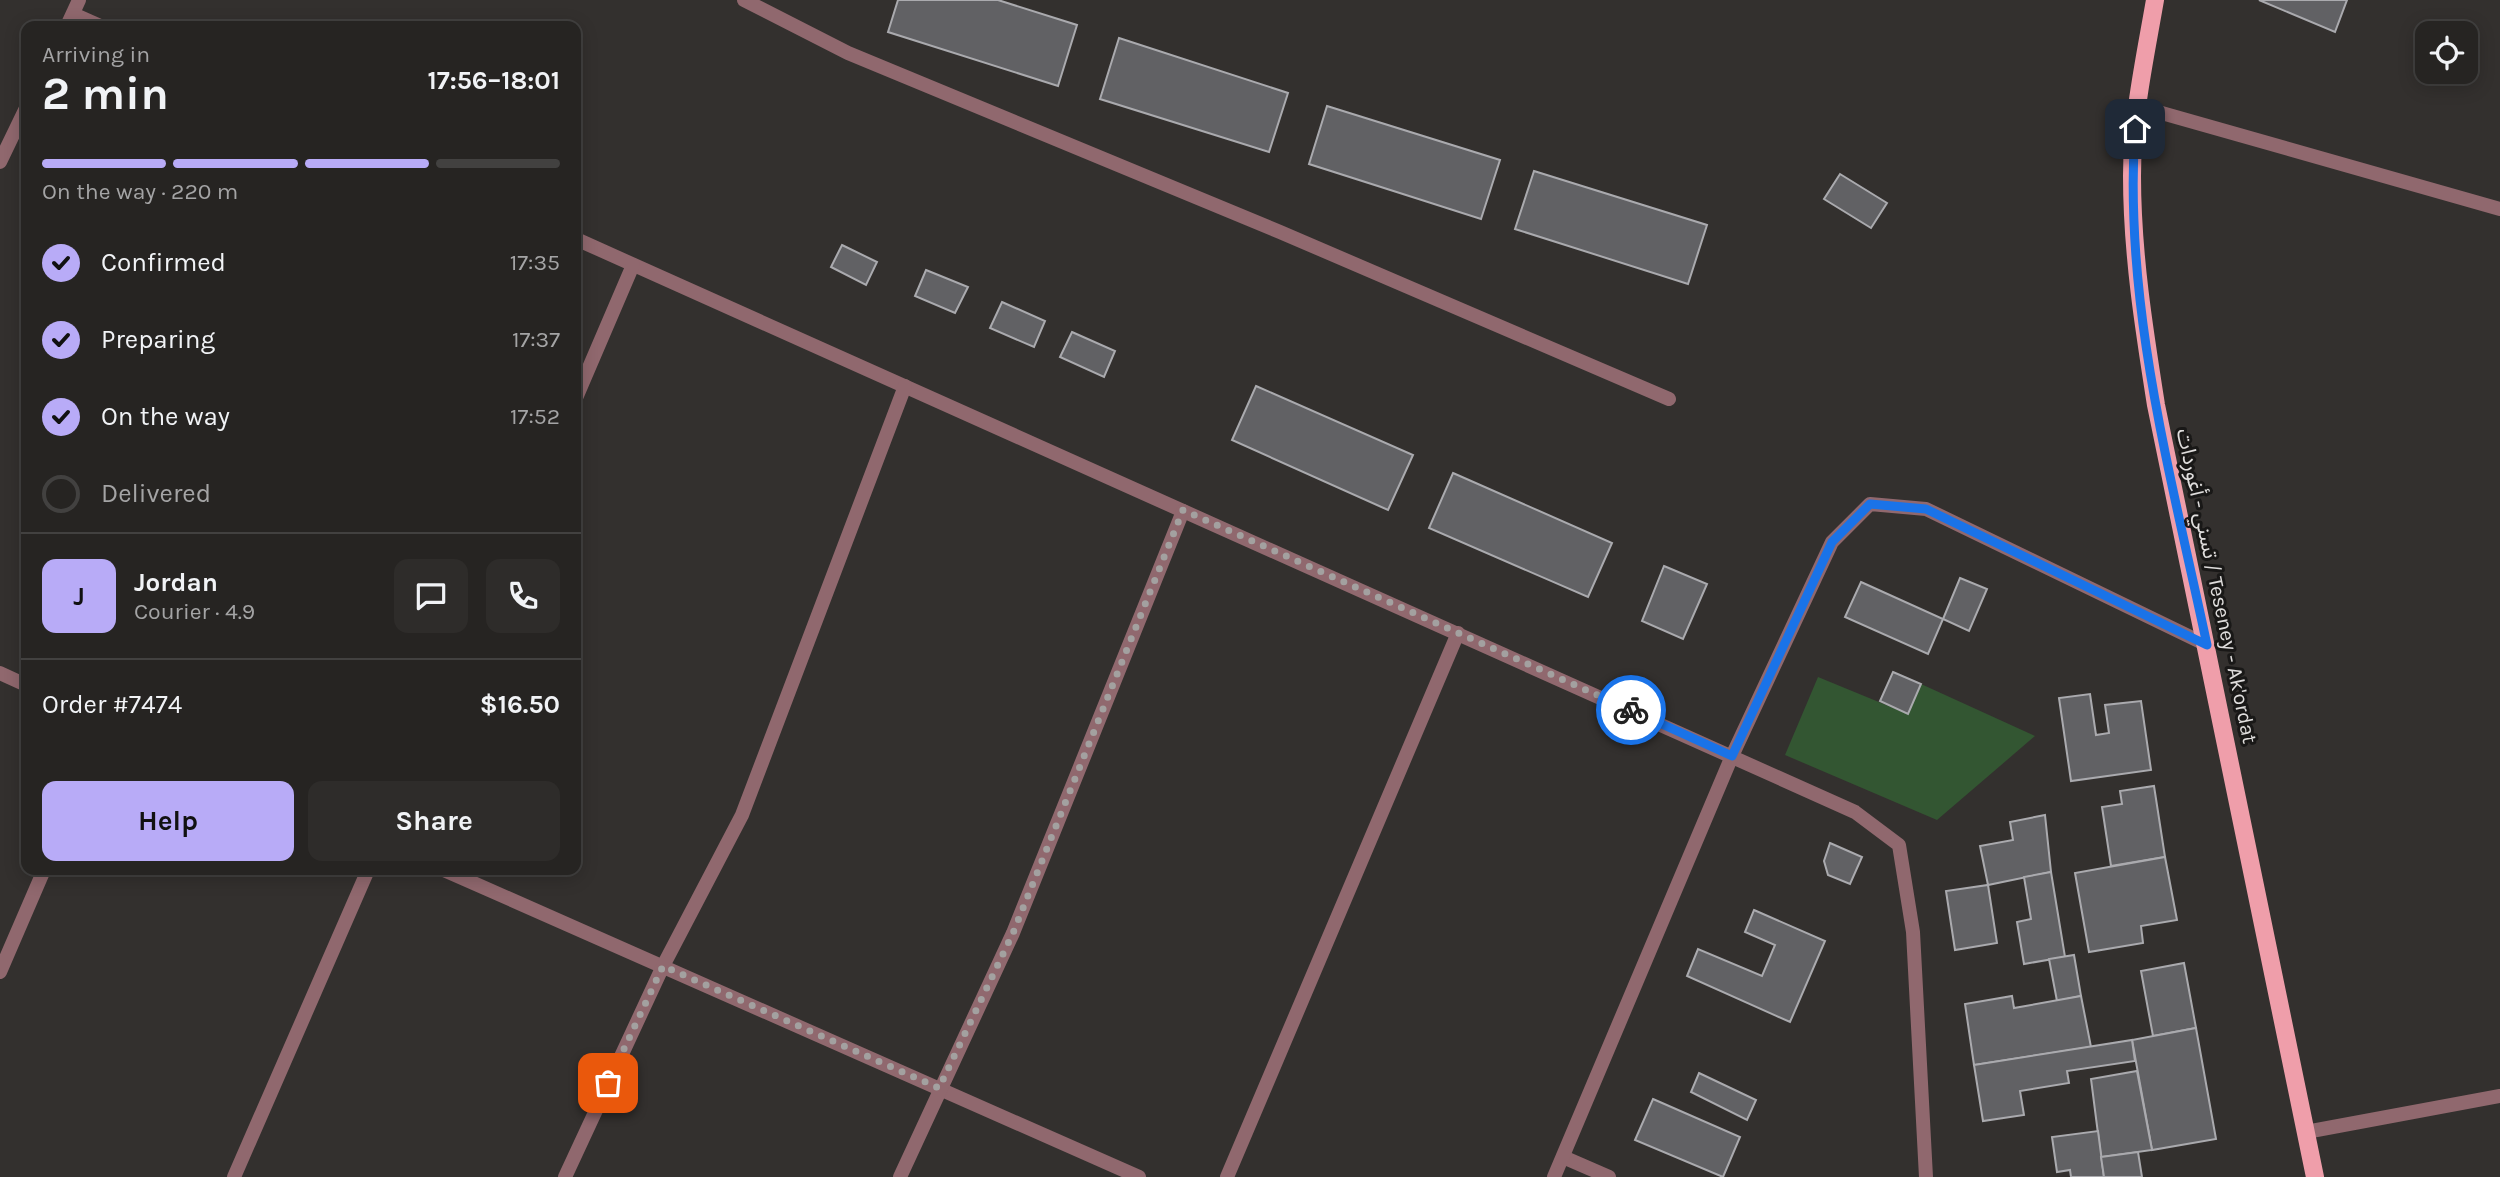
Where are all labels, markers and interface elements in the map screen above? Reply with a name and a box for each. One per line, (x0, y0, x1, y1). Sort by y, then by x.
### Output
map controls (2415, 21, 2478, 84)
button: locate (2415, 21, 2478, 84)
text: Arriving in (42, 41, 150, 68)
text: 17:56–18:01 (427, 65, 560, 96)
text: 2 min (42, 67, 169, 121)
pin (2105, 99, 2165, 159)
icon: home (2116, 110, 2154, 148)
text: On the way · 220 m (42, 178, 238, 205)
icon: check (42, 244, 80, 282)
text: Confirmed (101, 247, 226, 278)
text: 17:35 (510, 249, 560, 276)
icon: check (42, 321, 80, 359)
text: Preparing (101, 324, 215, 355)
text: 17:37 (512, 326, 560, 353)
icon: check (42, 398, 80, 436)
text: On the way (101, 401, 230, 432)
text: 17:52 (510, 403, 560, 430)
street label: تسني - أغوردات / Teseney - Ak'ordat (2168, 426, 2263, 747)
text: Delivered (101, 478, 211, 509)
button: chat (394, 559, 468, 633)
button: phone (486, 559, 560, 633)
text: Jordan (134, 567, 218, 598)
text: J (73, 581, 85, 612)
text: Courier · 4.9 (134, 598, 255, 625)
courier (1596, 675, 1666, 745)
text: Order #7474 (42, 689, 182, 720)
text: $16.50 (480, 689, 560, 720)
icon: bike (1612, 691, 1650, 729)
button: Help (42, 781, 294, 861)
button: Share (308, 781, 560, 861)
pin (578, 1053, 638, 1113)
icon: bag (589, 1064, 627, 1102)

